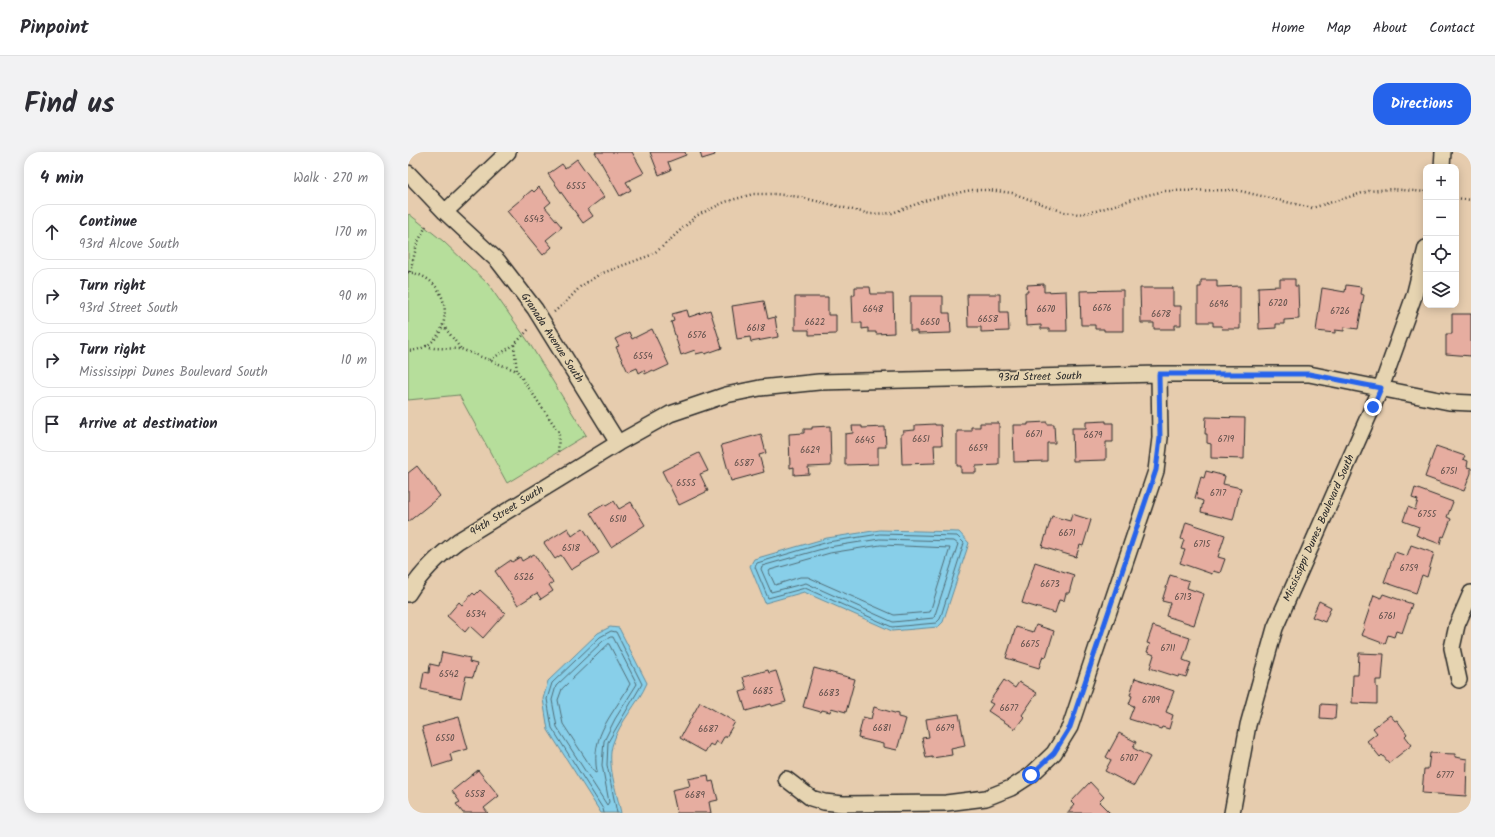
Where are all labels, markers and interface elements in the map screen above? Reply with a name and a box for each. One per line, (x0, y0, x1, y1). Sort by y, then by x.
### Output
text: Pinpoint (20, 13, 89, 43)
text: Home (1271, 17, 1305, 39)
text: Map (1327, 17, 1351, 39)
text: About (1373, 17, 1407, 39)
text: Contact (1429, 17, 1475, 39)
text: Find us (24, 82, 115, 127)
button: Directions (1373, 83, 1471, 125)
map controls (1423, 164, 1459, 308)
button: + (1423, 164, 1459, 200)
text: 4 min (40, 165, 84, 192)
text: Walk · 270 m (293, 168, 368, 189)
house number: 6555 (566, 179, 587, 194)
button: − (1423, 200, 1459, 236)
text: Continue (79, 210, 137, 234)
house number: 6543 (524, 212, 544, 227)
icon: ahead (41, 221, 63, 243)
text: 170 m (335, 222, 367, 243)
text: 93rd Alcove South (79, 234, 179, 255)
button: locate (1423, 236, 1459, 272)
button: layers (1423, 272, 1459, 308)
text: Turn right (79, 274, 146, 298)
icon: right (41, 285, 63, 307)
text: 90 m (339, 286, 367, 307)
street label: Granada Avenue South (516, 289, 588, 387)
house number: 6720 (1269, 296, 1288, 311)
house number: 6696 (1209, 297, 1229, 312)
text: 93rd Street South (79, 298, 178, 319)
house number: 6676 (1092, 301, 1112, 316)
house number: 6648 (863, 302, 884, 317)
house number: 6670 (1037, 302, 1056, 317)
house number: 6726 (1330, 304, 1350, 319)
house number: 6678 (1151, 307, 1171, 322)
house number: 6658 (978, 312, 999, 327)
house number: 6622 (805, 315, 825, 330)
house number: 6650 (920, 315, 940, 330)
house number: 6618 (747, 321, 766, 336)
house number: 6576 (688, 328, 707, 343)
text: Turn right (79, 338, 146, 362)
icon: right (41, 349, 63, 371)
house number: 6554 (633, 349, 653, 364)
text: 10 m (341, 350, 367, 371)
text: Mississippi Dunes Boulevard South (79, 362, 268, 383)
street label: 93rd Street South (998, 367, 1082, 387)
route end (1364, 398, 1382, 416)
text: Arrive at destination (79, 412, 218, 436)
icon: arrive (41, 413, 63, 435)
house number: 6671 (1026, 427, 1043, 442)
house number: 6679 (1084, 428, 1103, 443)
house number: 6651 (912, 432, 930, 447)
house number: 6719 (1218, 432, 1235, 447)
house number: 6645 (855, 433, 876, 448)
house number: 6659 (968, 441, 988, 456)
house number: 6629 (800, 443, 820, 458)
street label: Mississippi Dunes Boulevard South (1278, 451, 1360, 605)
house number: 6587 (734, 456, 755, 471)
house number: 6751 (1441, 464, 1458, 479)
house number: 6555 (676, 476, 697, 491)
street label: 94th Street South (466, 481, 548, 541)
house number: 6717 (1210, 486, 1227, 501)
house number: 6755 (1418, 507, 1438, 522)
house number: 6510 (609, 512, 627, 527)
house number: 6671 (1059, 526, 1076, 541)
house number: 6715 (1194, 537, 1212, 552)
house number: 6518 (562, 541, 581, 556)
house number: 6759 (1400, 561, 1419, 576)
house number: 6526 (514, 570, 534, 585)
house number: 6673 (1040, 577, 1060, 592)
house number: 6713 (1174, 590, 1192, 605)
house number: 6534 (466, 607, 486, 622)
house number: 6761 (1379, 609, 1396, 624)
house number: 6675 (1021, 637, 1041, 652)
house number: 6711 (1161, 641, 1176, 656)
house number: 6542 (439, 667, 459, 682)
house number: 6685 (753, 684, 774, 699)
house number: 6683 (819, 686, 839, 701)
house number: 6709 (1142, 693, 1161, 708)
house number: 6677 (1000, 701, 1019, 716)
house number: 6681 (873, 721, 891, 736)
house number: 6679 (936, 721, 955, 736)
house number: 6687 (698, 722, 719, 737)
house number: 6550 (435, 731, 455, 746)
house number: 6707 (1120, 751, 1139, 766)
route start (1022, 766, 1040, 784)
house number: 6777 (1436, 768, 1455, 783)
house number: 6558 (465, 787, 486, 802)
house number: 6689 (685, 788, 706, 803)

